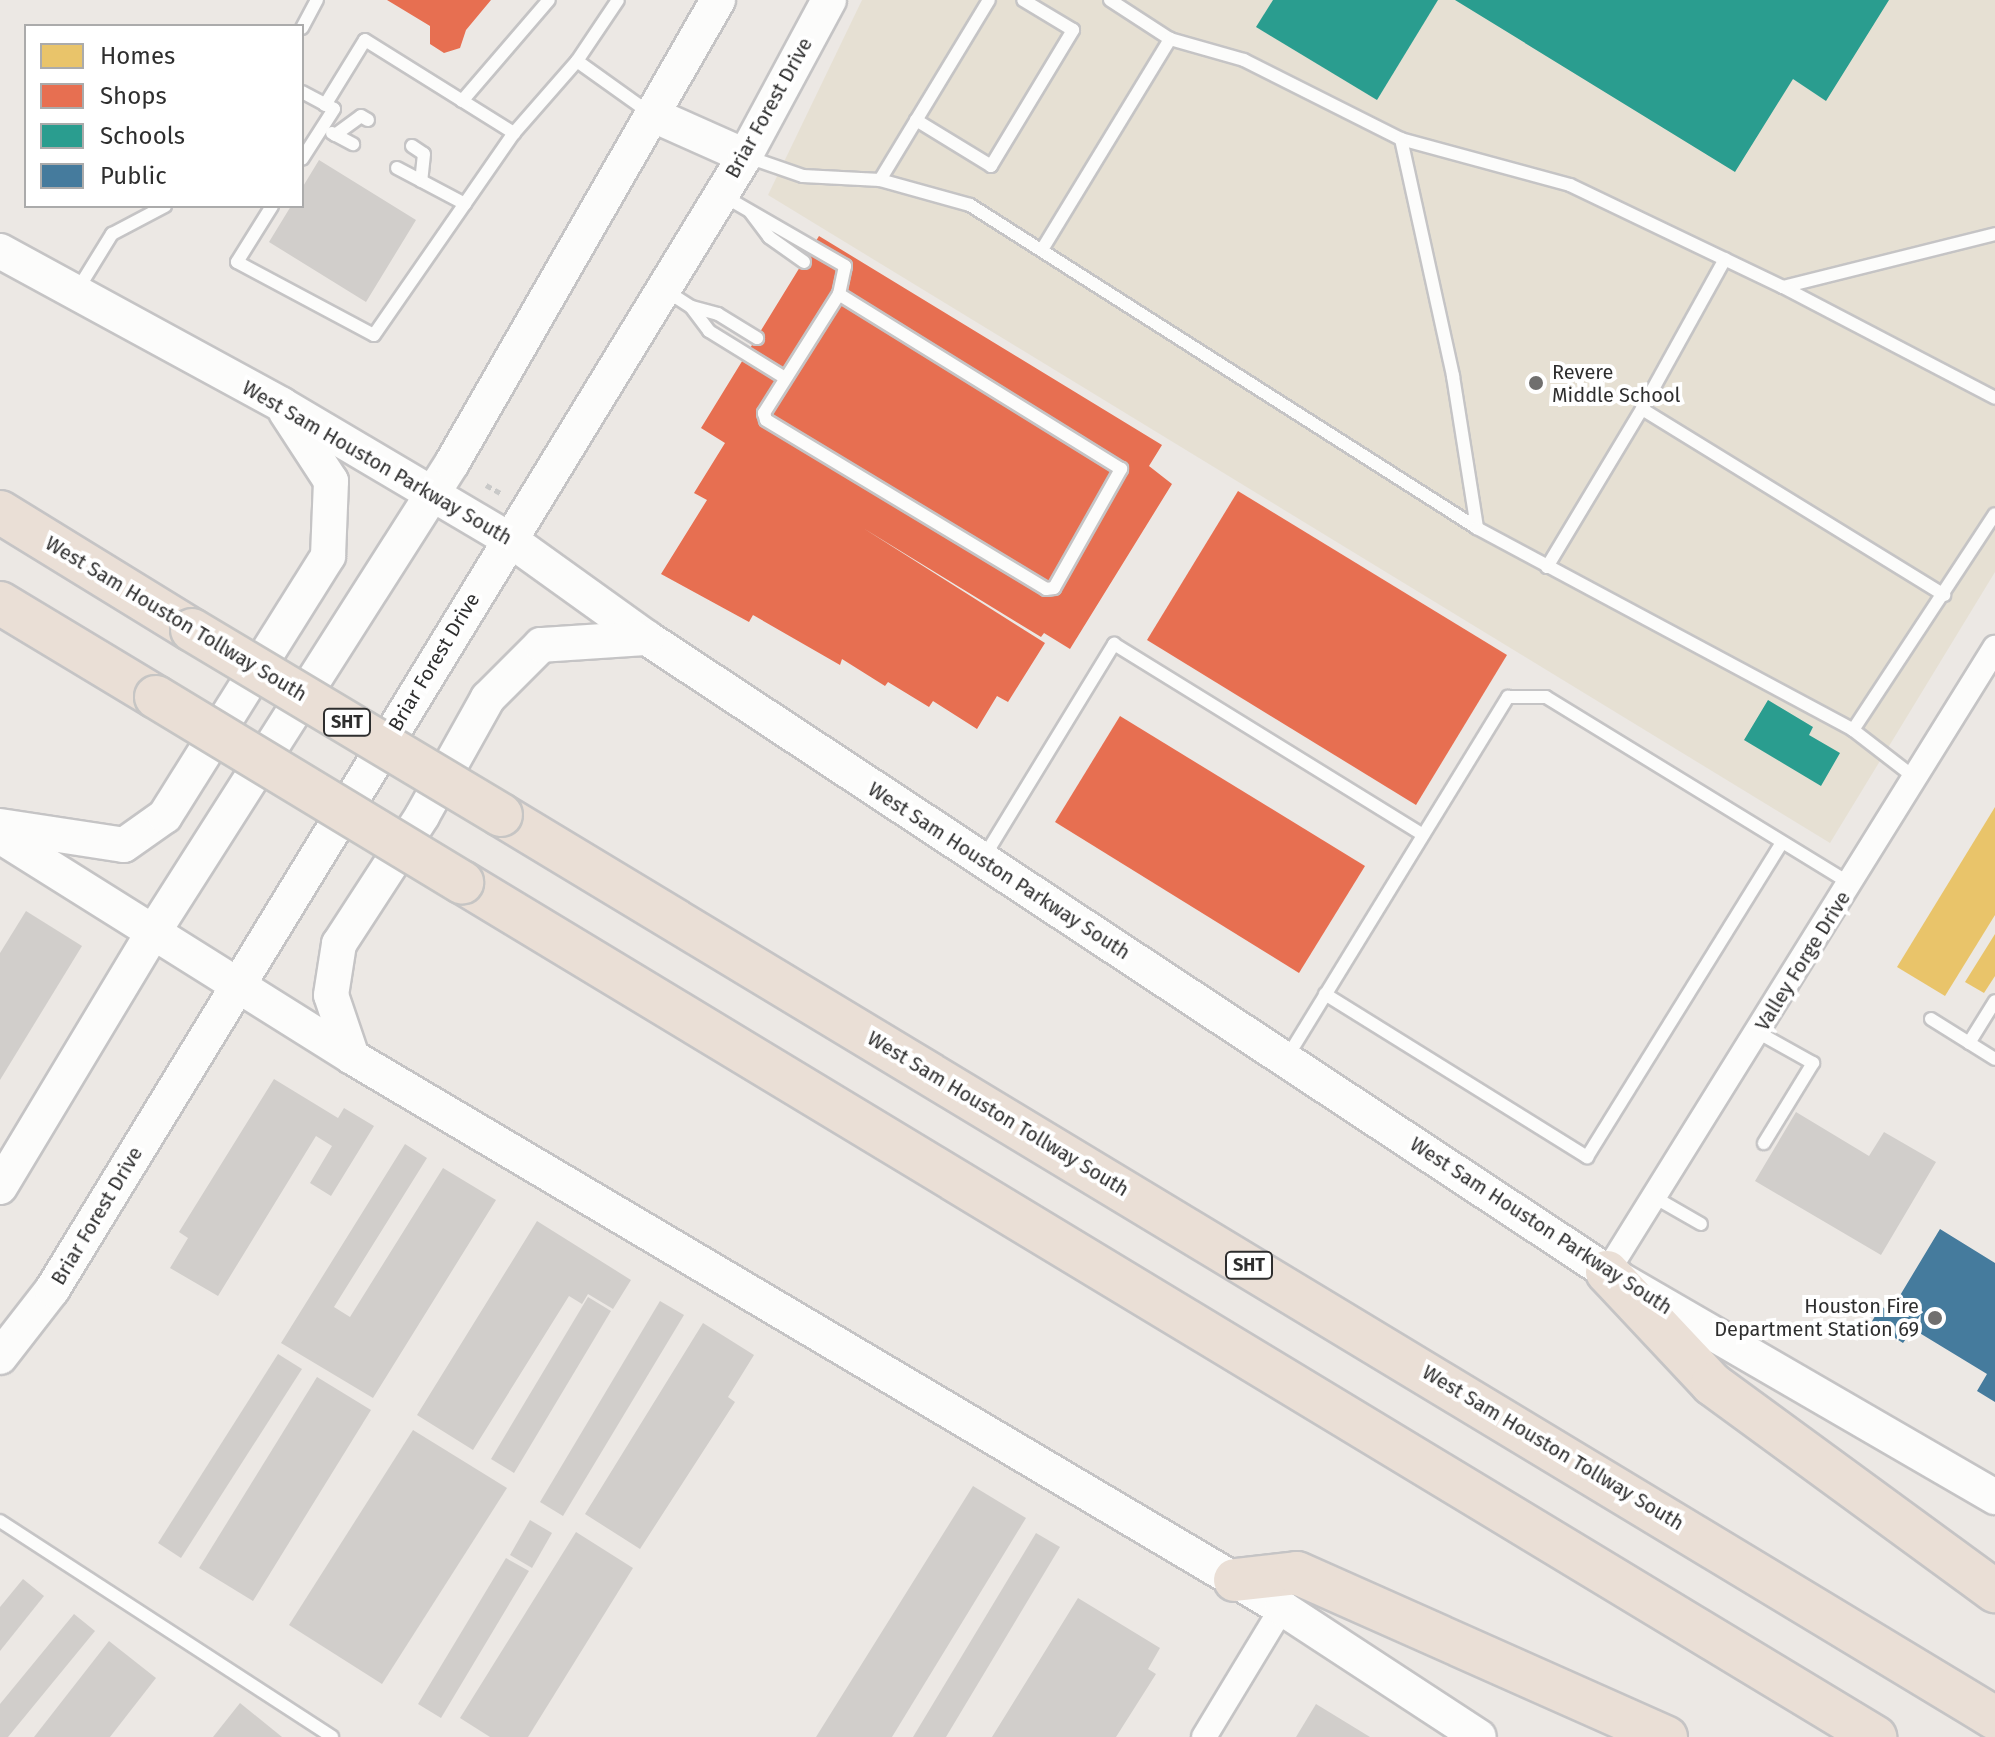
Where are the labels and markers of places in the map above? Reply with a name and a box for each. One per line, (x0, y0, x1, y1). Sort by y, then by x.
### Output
place label: Revere Middle School (1552, 360, 1680, 407)
marker: Revere Middle School (1527, 374, 1545, 392)
place label: Houston Fire Department Station 69 (1714, 1294, 1919, 1341)
marker: Houston Fire Department Station 69 (1926, 1309, 1944, 1327)

